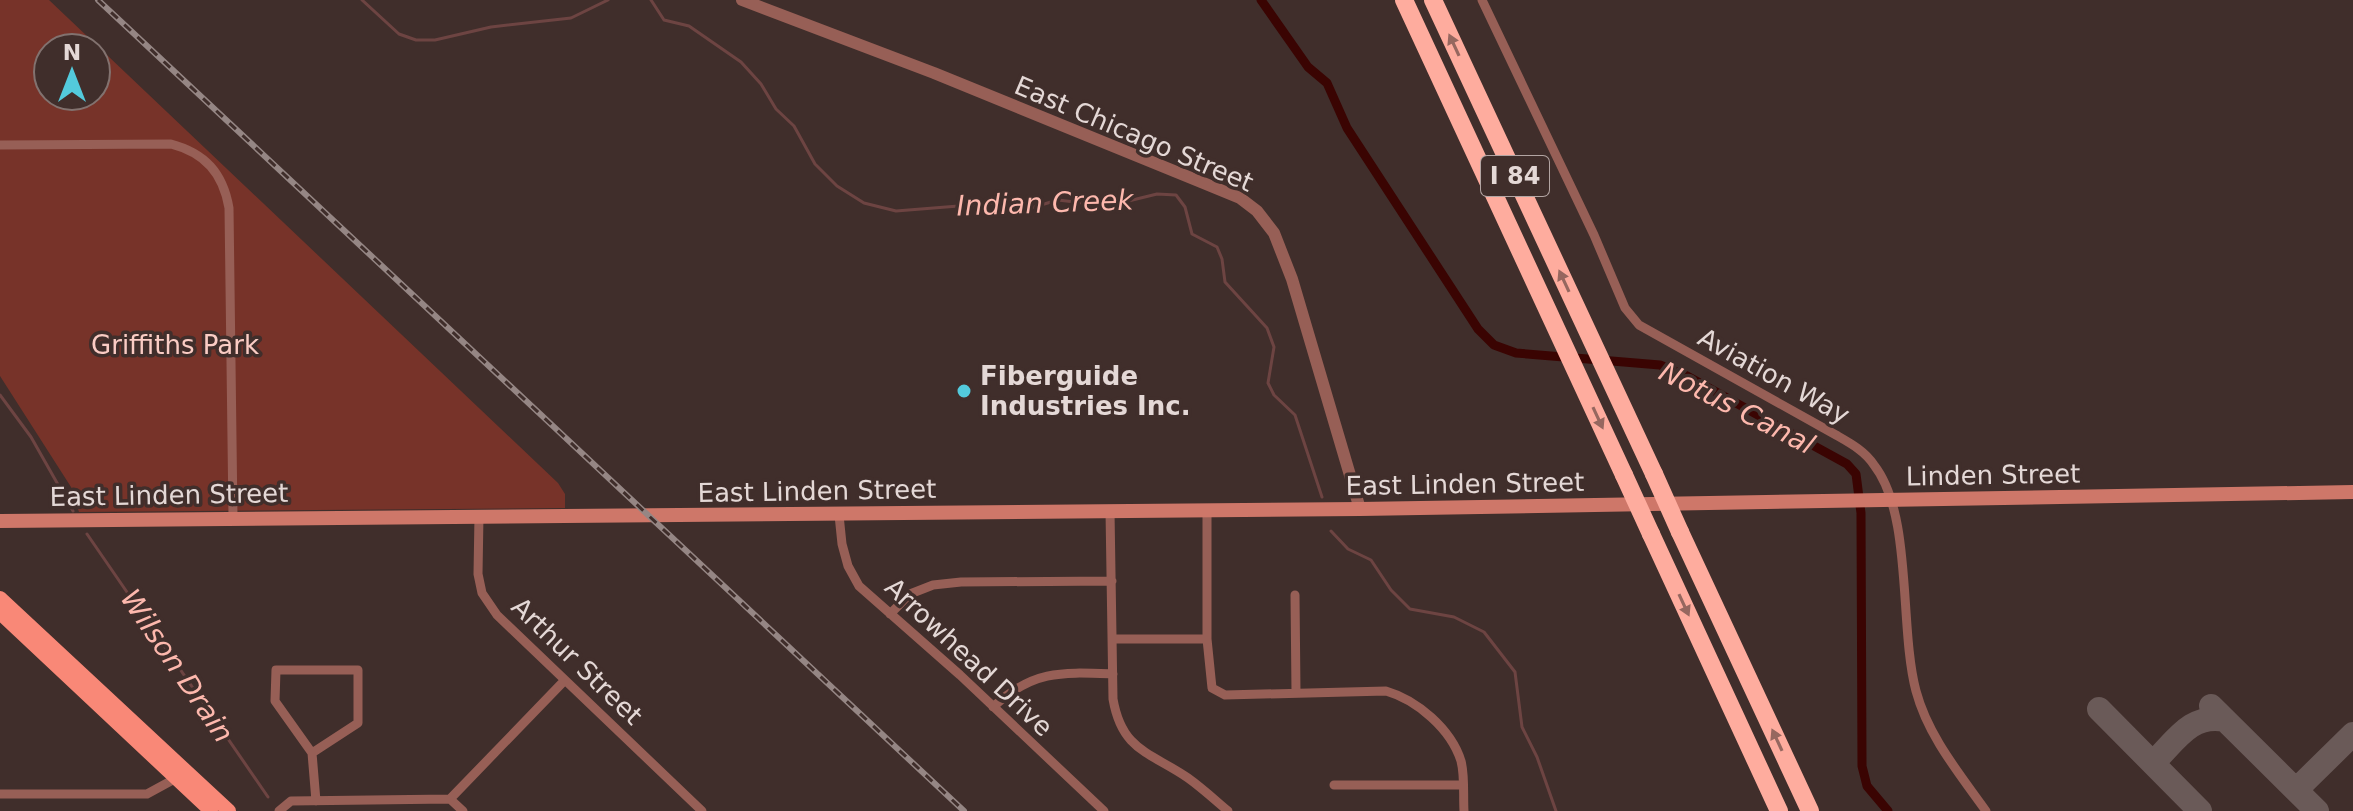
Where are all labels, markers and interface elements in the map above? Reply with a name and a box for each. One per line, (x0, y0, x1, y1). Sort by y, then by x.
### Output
north arrow (32, 32, 112, 112)
one-way arrow (1447, 34, 1461, 57)
text: N (63, 40, 81, 65)
street label: East Chicago Street (1010, 70, 1258, 198)
road number: I 84 (1481, 156, 1549, 196)
water label: Indian Creek (956, 183, 1136, 223)
one-way arrow (1557, 269, 1571, 293)
street label: Aviation Way (1693, 322, 1855, 430)
park label: Griffiths Park (91, 330, 259, 360)
water label: Notus Canal (1654, 355, 1820, 461)
place label: Fiberguide Industries Inc. (980, 361, 1191, 421)
marker: Fiberguide Industries Inc. (955, 382, 973, 400)
one-way arrow (1591, 406, 1605, 430)
street label: Linden Street (1906, 458, 2080, 492)
street label: East Linden Street (1345, 467, 1585, 501)
street label: East Linden Street (697, 474, 937, 508)
street label: East Linden Street (49, 478, 289, 512)
street label: Arrowhead Drive (879, 572, 1059, 742)
water label: Wilson Drain (114, 583, 240, 749)
street label: Arthur Street (506, 591, 648, 731)
one-way arrow (1677, 593, 1691, 617)
one-way arrow (1770, 729, 1783, 752)

